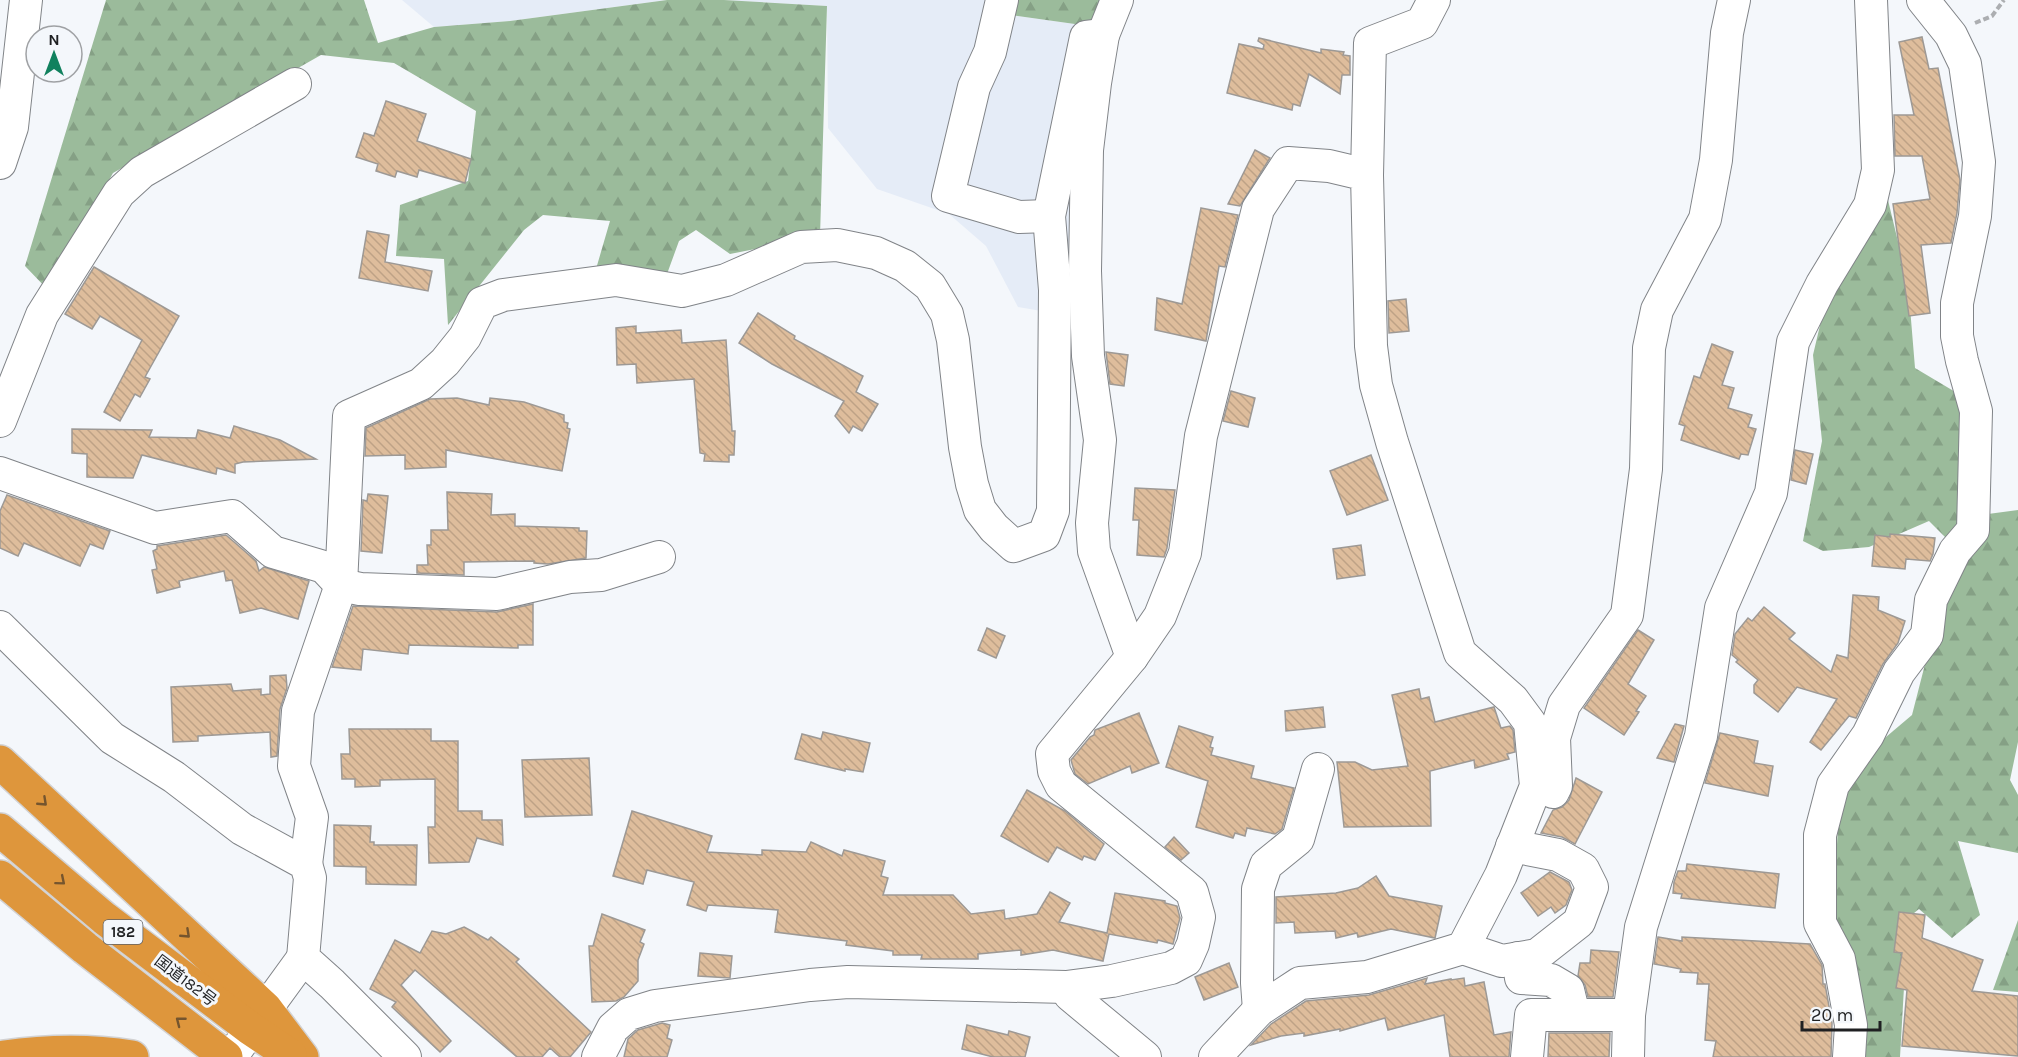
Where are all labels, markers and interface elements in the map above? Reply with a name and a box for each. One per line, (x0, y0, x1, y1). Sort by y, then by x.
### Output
north arrow (24, 24, 84, 84)
text: N (48, 30, 60, 49)
one-way arrow (36, 794, 47, 805)
one-way arrow (54, 874, 65, 885)
road number: 182 (104, 920, 142, 944)
one-way arrow (179, 927, 190, 938)
street label: 国道182号 (151, 951, 220, 1010)
scale bar (1802, 994, 1880, 1032)
text: 20 m (1811, 1004, 1853, 1026)
one-way arrow (175, 1018, 186, 1029)

